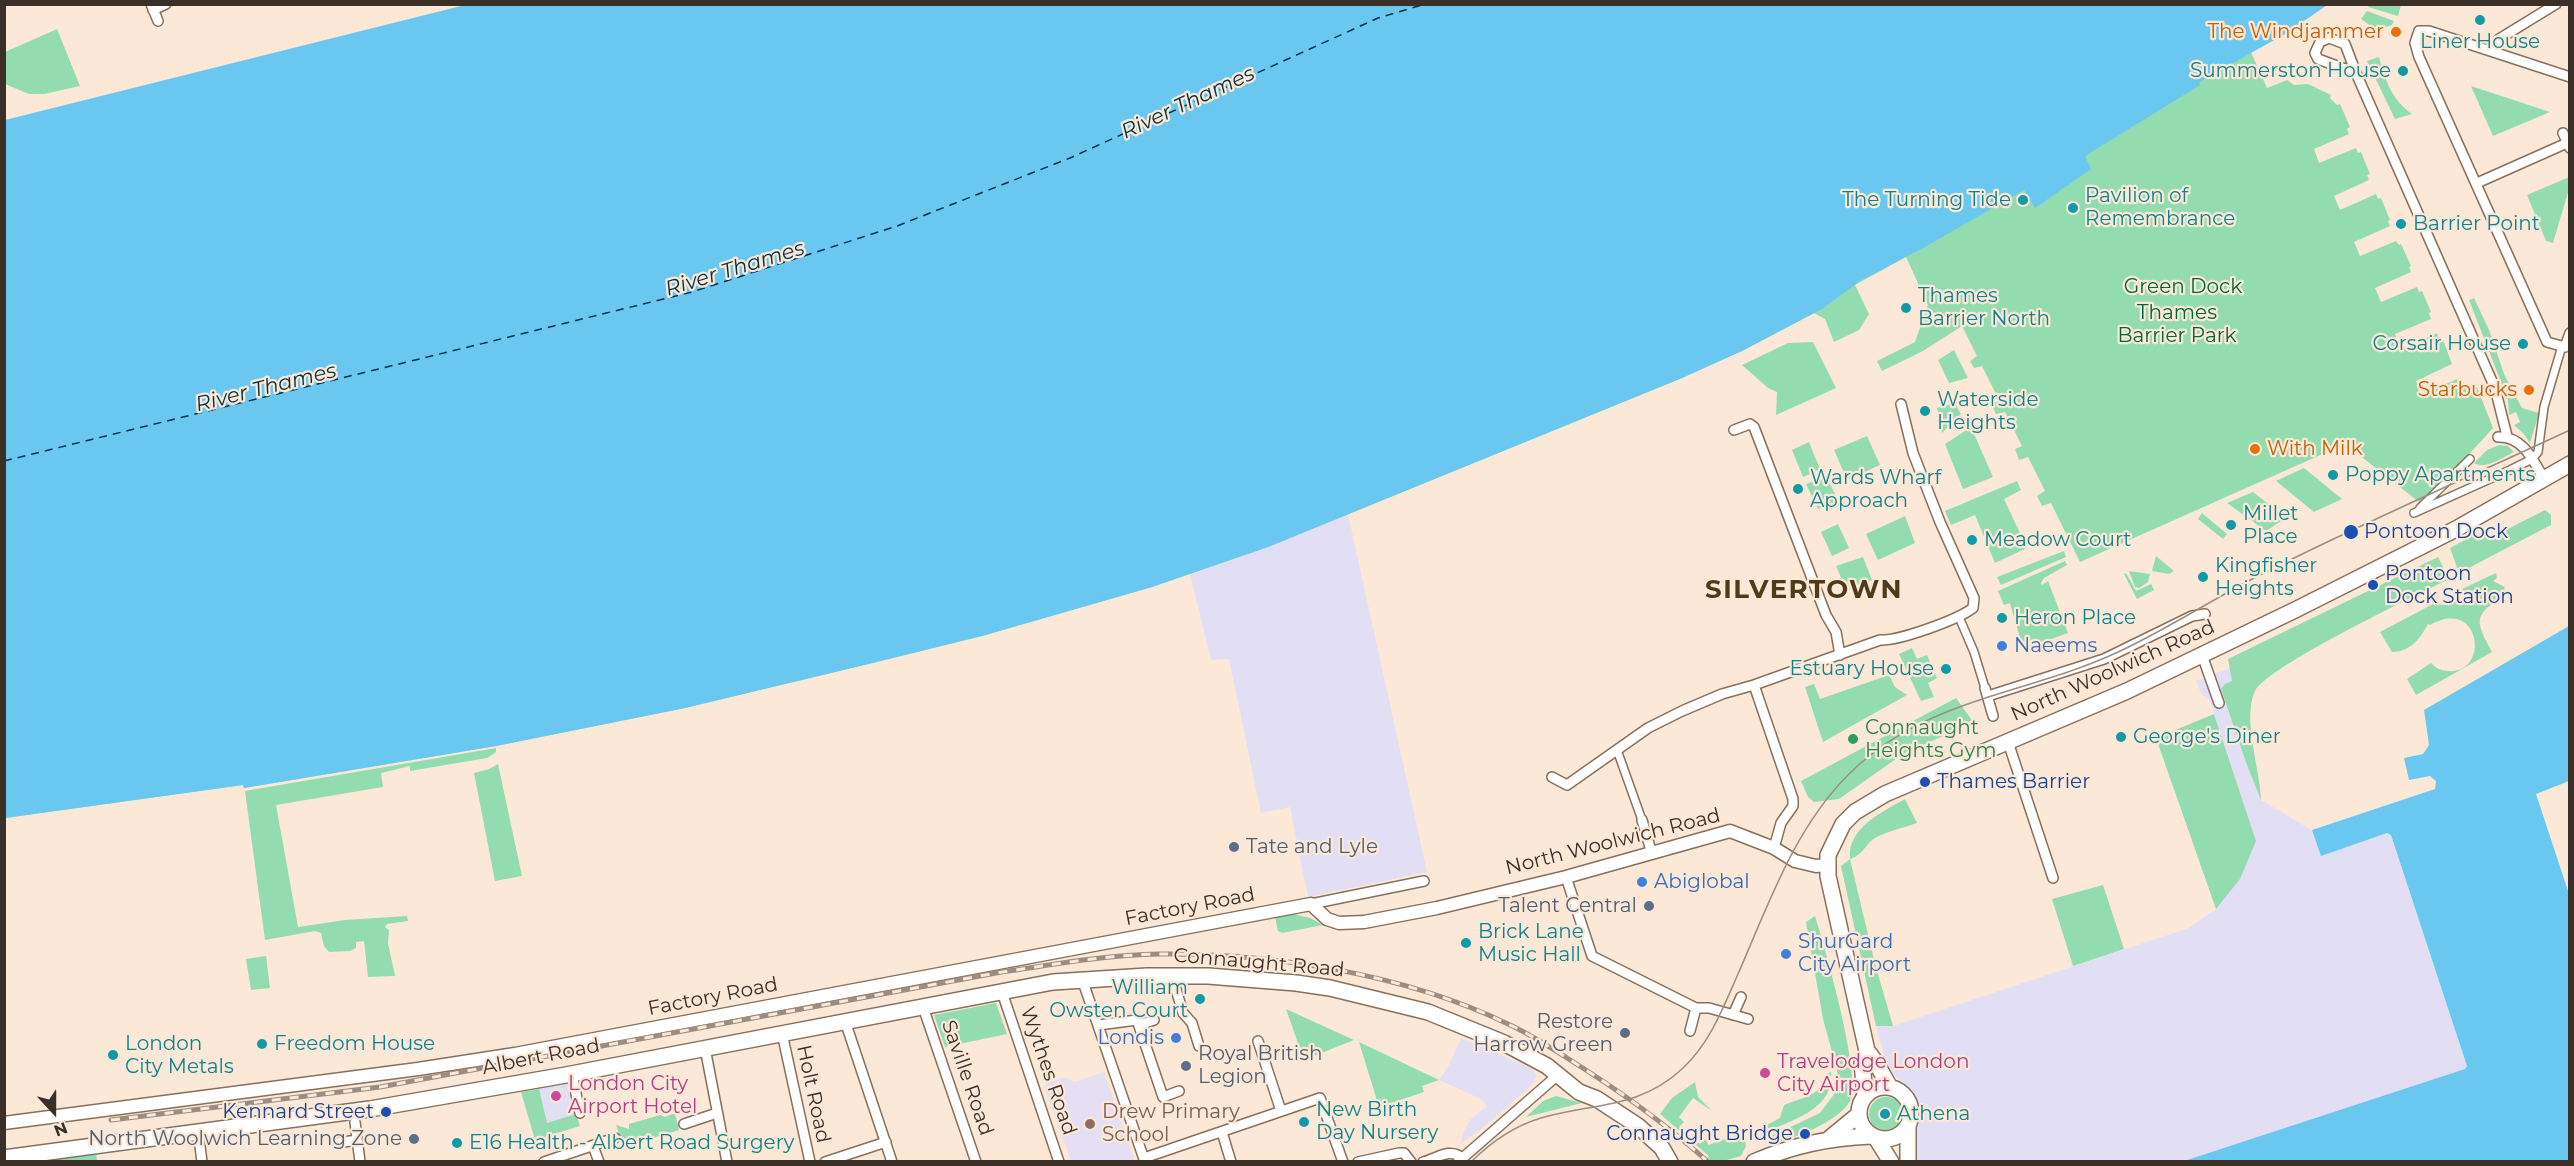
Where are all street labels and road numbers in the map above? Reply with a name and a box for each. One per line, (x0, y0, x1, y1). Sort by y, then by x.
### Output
street label: North Woolwich Road (2007, 615, 2219, 727)
street label: North Woolwich Road (1503, 804, 1723, 880)
street label: Factory Road (1123, 883, 1257, 931)
street label: Connaught Road (1173, 944, 1345, 982)
street label: Factory Road (646, 973, 780, 1021)
street label: Wythes Road (1015, 1004, 1081, 1138)
street label: Saville Road (936, 1017, 998, 1139)
street label: Albert Road (480, 1034, 602, 1080)
street label: Holt Road (791, 1043, 835, 1145)

